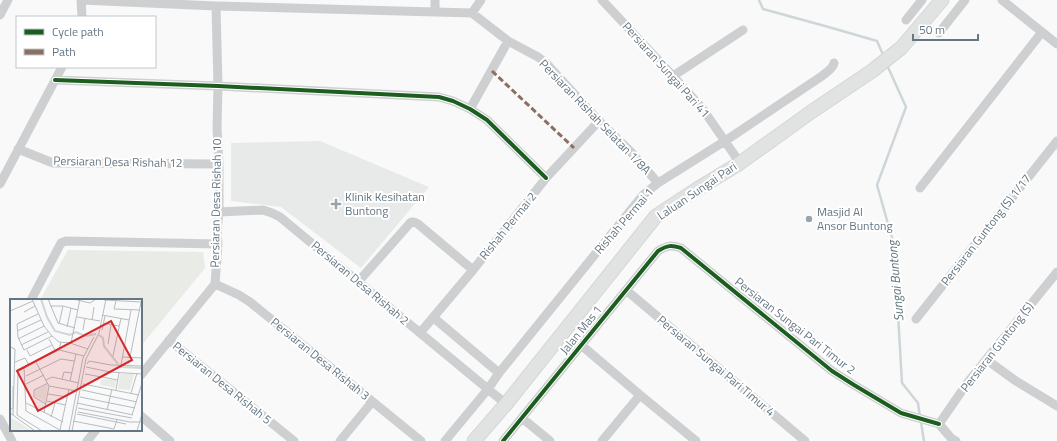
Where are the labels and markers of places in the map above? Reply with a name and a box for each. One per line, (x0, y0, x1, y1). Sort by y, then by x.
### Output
place label: Klinik Kesihatan Buntong (345, 187, 425, 220)
marker: Klinik Kesihatan Buntong (330, 198, 342, 210)
place label: Masjid Al Ansor Buntong (817, 202, 893, 235)
marker: Masjid Al Ansor Buntong (804, 214, 814, 224)

